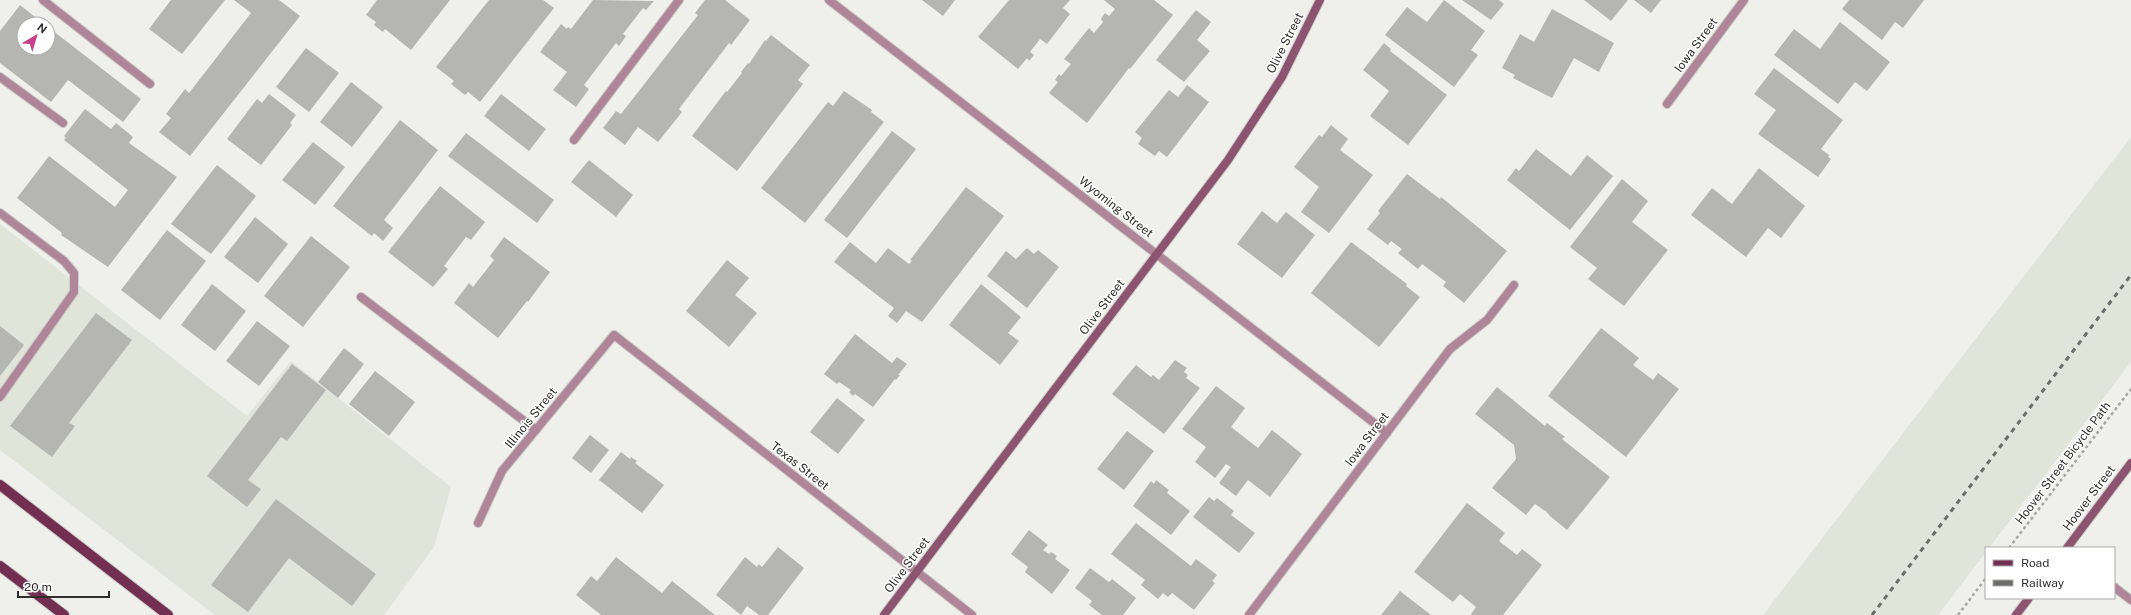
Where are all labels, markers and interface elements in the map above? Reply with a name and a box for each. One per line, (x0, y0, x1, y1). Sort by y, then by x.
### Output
street label: Olive Street (1264, 10, 1306, 76)
street label: Iowa Street (1672, 15, 1721, 75)
north arrow (16, 16, 56, 56)
text: N (35, 21, 49, 35)
street label: Wyoming Street (1076, 174, 1156, 241)
street label: Olive Street (1077, 276, 1128, 338)
street label: Illinois Street (502, 385, 560, 451)
street label: Hoover Street Bicycle Path (2012, 399, 2114, 527)
street label: Iowa Street (1342, 409, 1392, 469)
street label: Texas Street (768, 439, 832, 493)
street label: Hoover Street (2060, 463, 2118, 533)
street label: Olive Street (882, 534, 933, 596)
legend (1985, 547, 2115, 599)
text: Road (2021, 556, 2049, 570)
scale bar (18, 573, 109, 599)
text: Railway (2021, 576, 2065, 590)
text: 20 m (24, 580, 52, 594)

